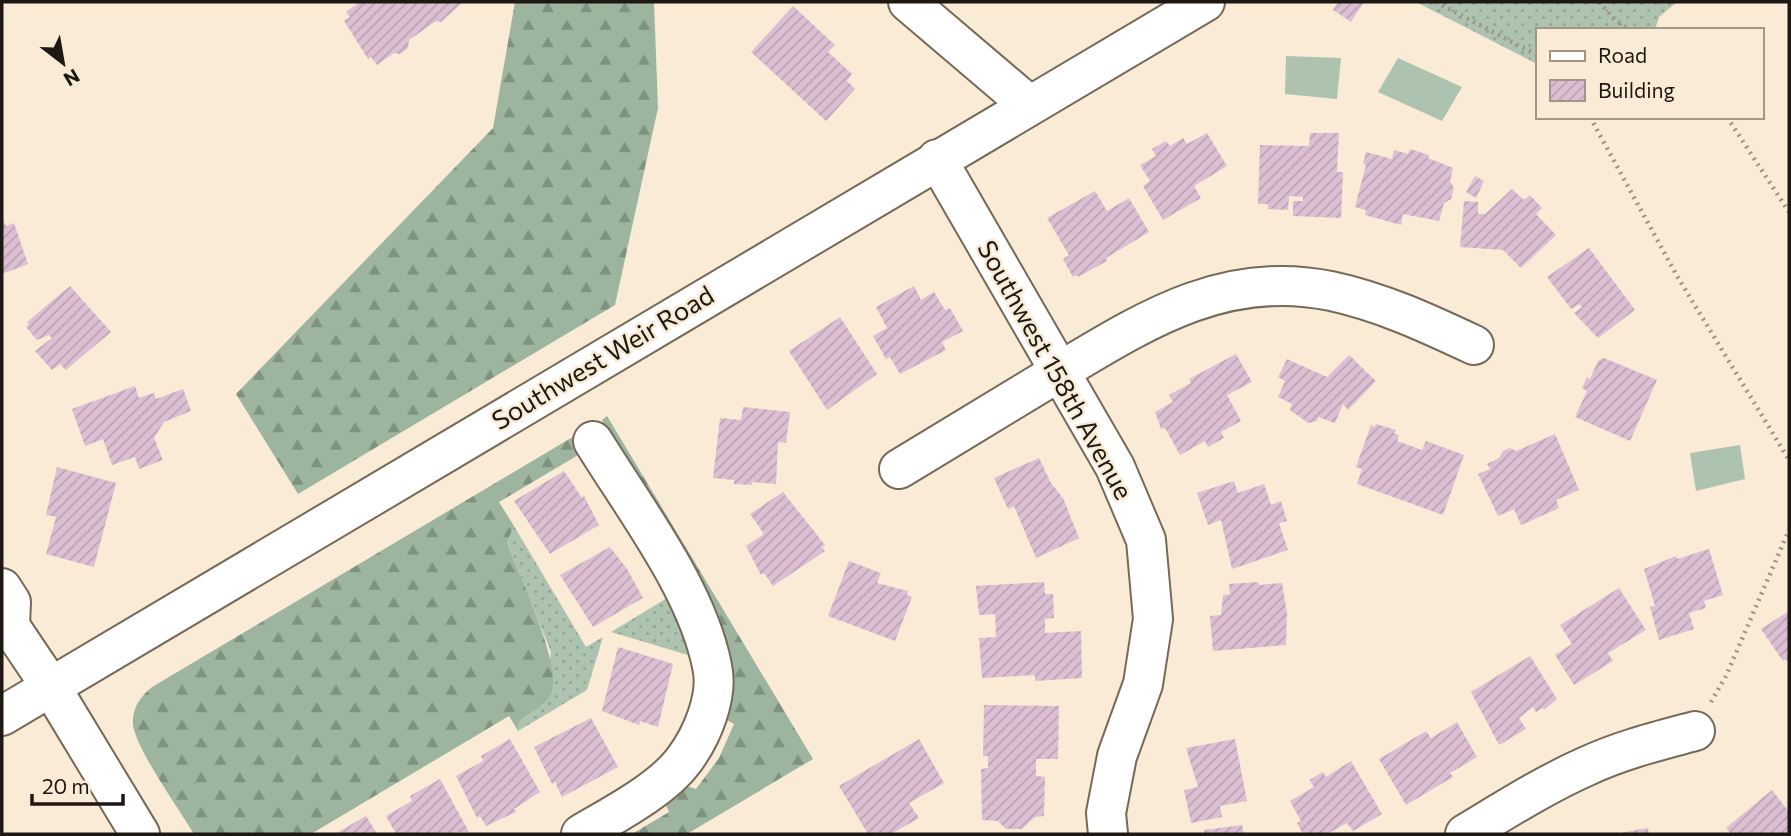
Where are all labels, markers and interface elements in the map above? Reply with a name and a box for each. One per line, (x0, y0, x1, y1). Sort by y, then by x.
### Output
north arrow (28, 28, 98, 98)
legend (1536, 28, 1763, 119)
text: Road (1598, 42, 1647, 67)
text: N (60, 64, 84, 92)
text: Building (1598, 77, 1675, 102)
street label: Southwest 158th Avenue (972, 234, 1140, 504)
street label: Southwest Weir Road (486, 278, 719, 435)
scale bar (32, 762, 122, 806)
text: 20 m (42, 773, 90, 798)

